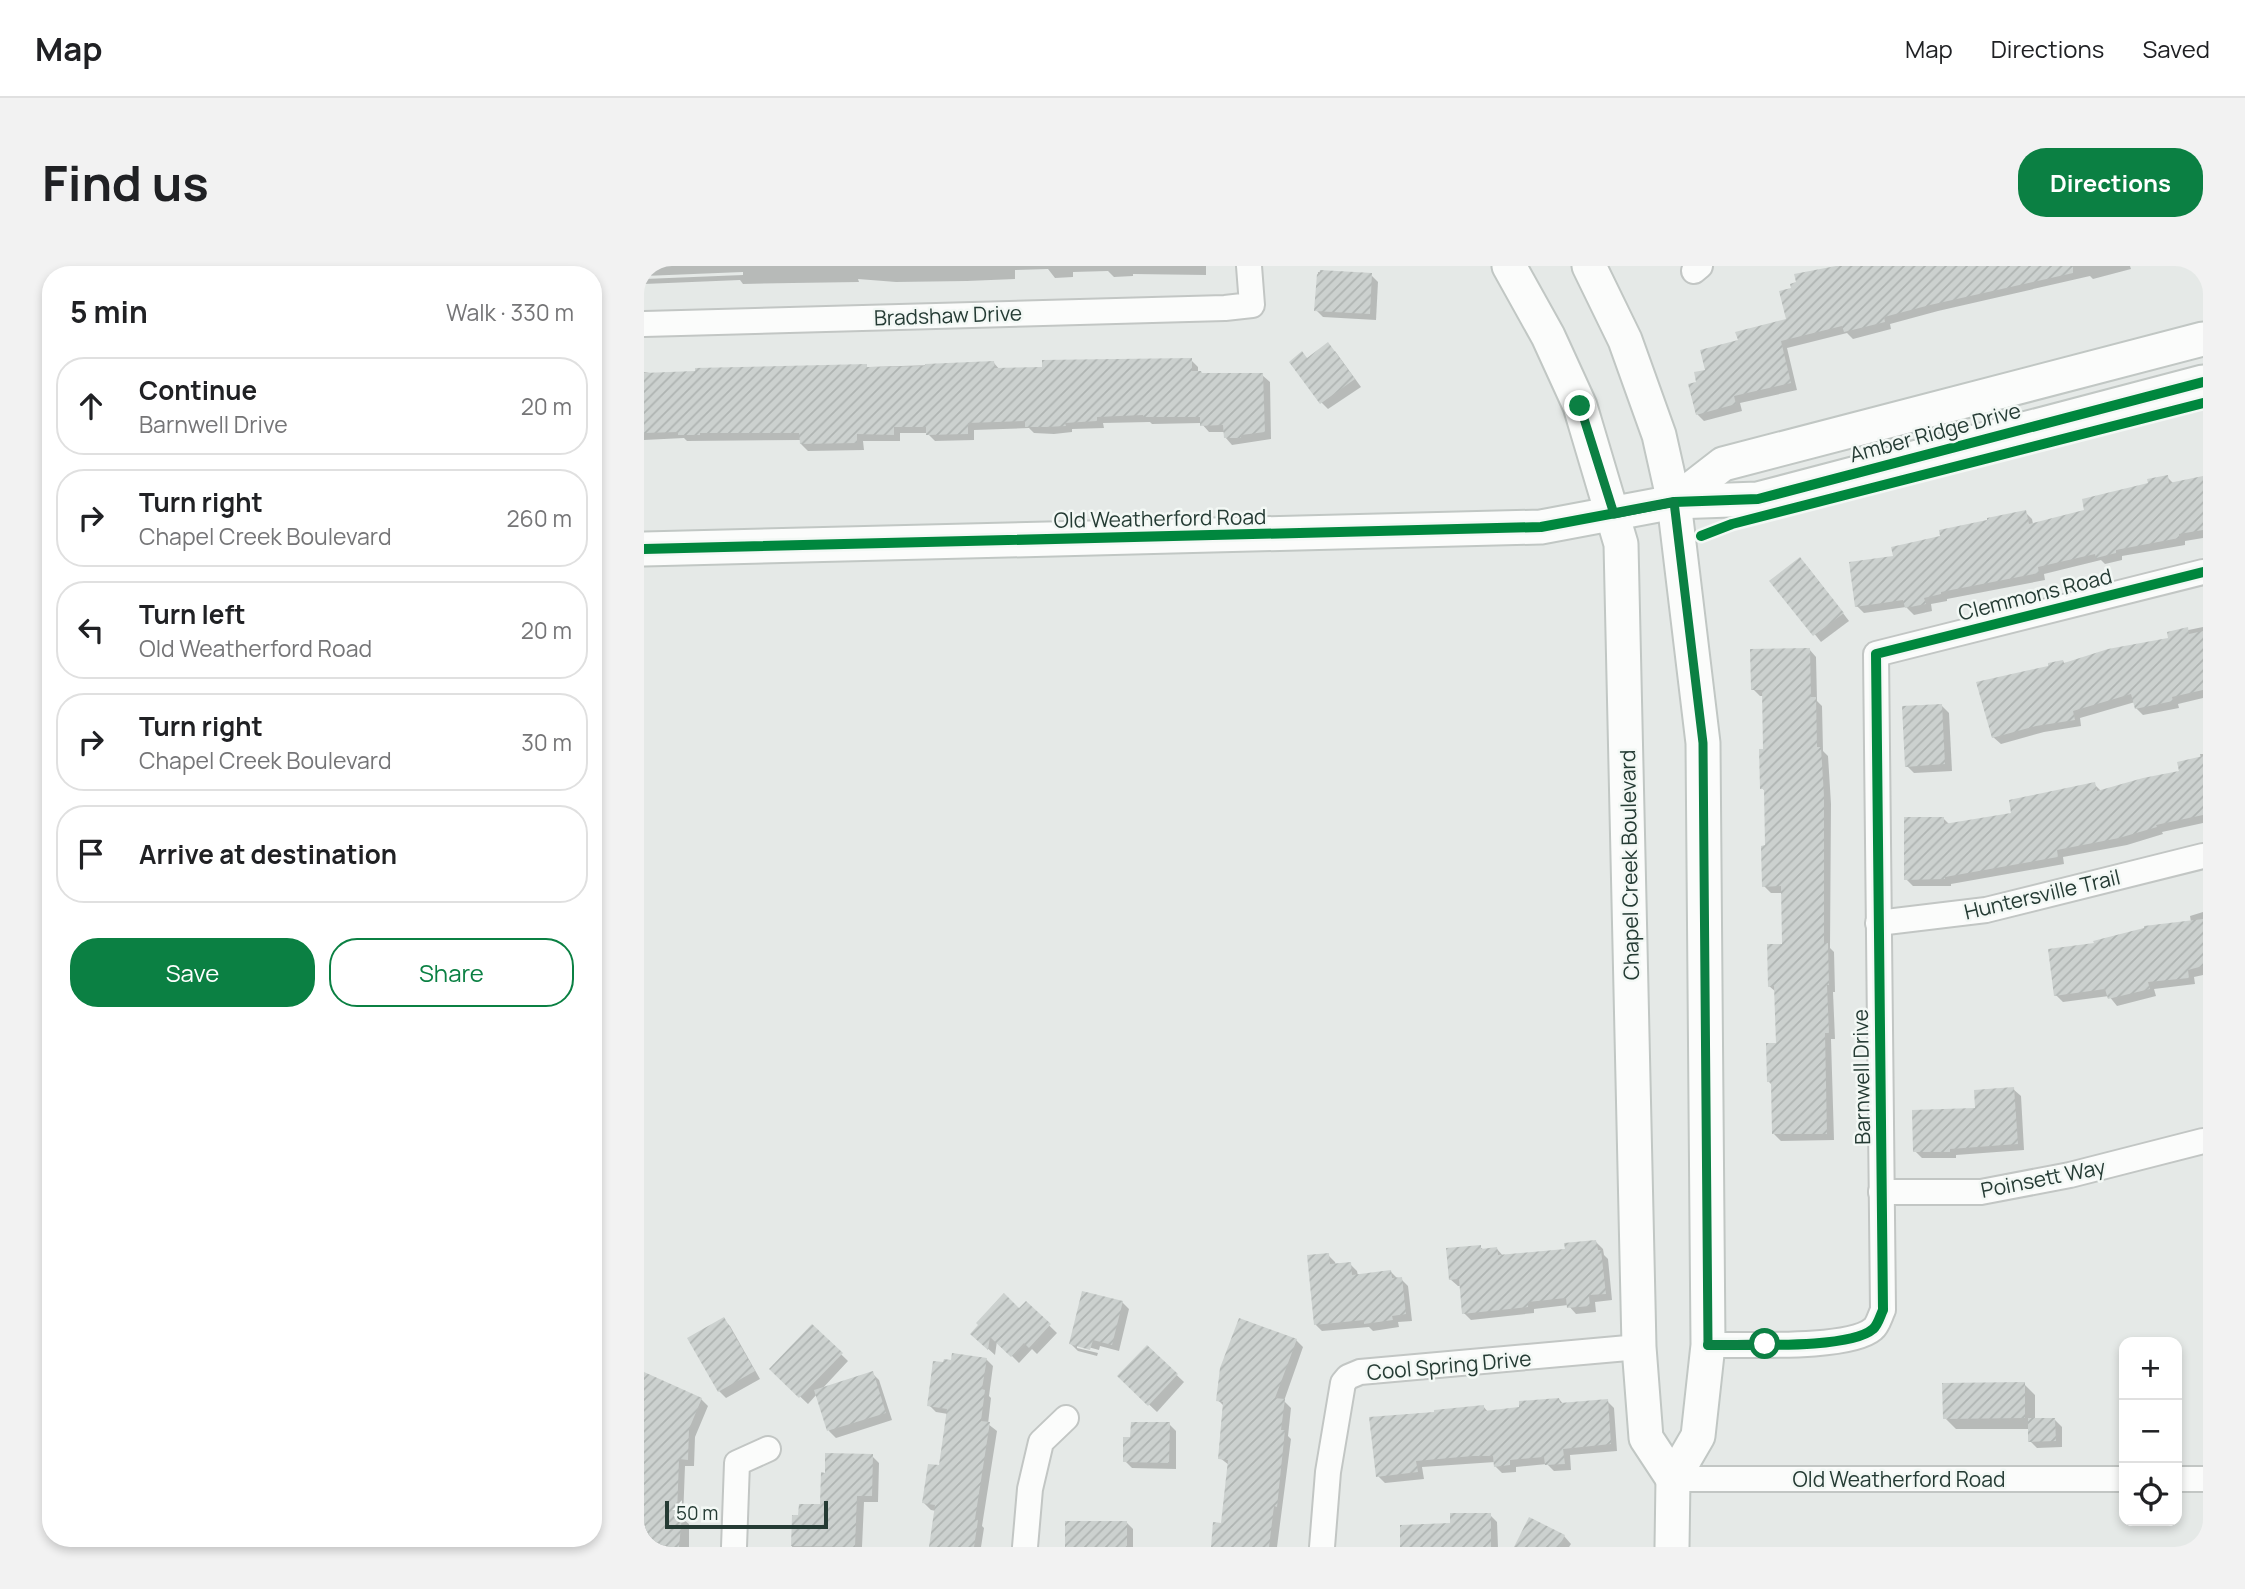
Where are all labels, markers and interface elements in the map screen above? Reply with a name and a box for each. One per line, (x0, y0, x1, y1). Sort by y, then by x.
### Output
text: Map (35, 26, 103, 71)
text: Map (1905, 32, 1953, 65)
text: Directions (1991, 32, 2104, 65)
text: Saved (2142, 32, 2210, 65)
button: Directions (2018, 148, 2203, 217)
text: Find us (42, 149, 209, 216)
text: 5 min (70, 291, 148, 332)
text: Walk · 330 m (446, 296, 574, 328)
street label: Bradshaw Drive (873, 298, 1023, 332)
text: Continue (139, 372, 257, 408)
icon: ahead (72, 387, 110, 425)
text: 20 m (521, 390, 572, 422)
route end (1564, 390, 1595, 421)
street label: Amber Ridge Drive (1846, 396, 2024, 468)
text: Barnwell Drive (139, 408, 288, 440)
text: Turn right (139, 484, 263, 520)
icon: right (72, 499, 110, 537)
text: 260 m (506, 502, 572, 534)
street label: Old Weatherford Road (1053, 502, 1267, 534)
text: Chapel Creek Boulevard (139, 520, 392, 552)
street label: Clemmons Road (1955, 561, 2115, 627)
text: Turn left (139, 596, 246, 632)
icon: left (72, 611, 110, 649)
text: 20 m (521, 614, 572, 646)
text: Old Weatherford Road (139, 632, 372, 664)
text: Turn right (139, 708, 263, 744)
icon: right (72, 723, 110, 761)
text: 30 m (521, 726, 572, 758)
text: Chapel Creek Boulevard (139, 744, 392, 776)
street label: Chapel Creek Boulevard (1613, 749, 1645, 981)
icon: arrive (72, 835, 110, 873)
text: Arrive at destination (139, 836, 397, 872)
street label: Huntersville Trail (1961, 862, 2123, 926)
button: Save (70, 938, 315, 1007)
button: Share (329, 938, 574, 1007)
street label: Barnwell Drive (1846, 1009, 1876, 1145)
street label: Poinsett Way (1978, 1152, 2108, 1204)
route start (1749, 1328, 1780, 1359)
map controls (2119, 1337, 2182, 1526)
button: + (2119, 1337, 2182, 1400)
street label: Cool Spring Drive (1366, 1344, 1532, 1386)
button: − (2119, 1400, 2182, 1463)
button: locate (2119, 1463, 2182, 1526)
street label: Old Weatherford Road (1793, 1465, 2005, 1493)
scale bar (665, 1498, 828, 1530)
text: 50 m (676, 1500, 718, 1526)

